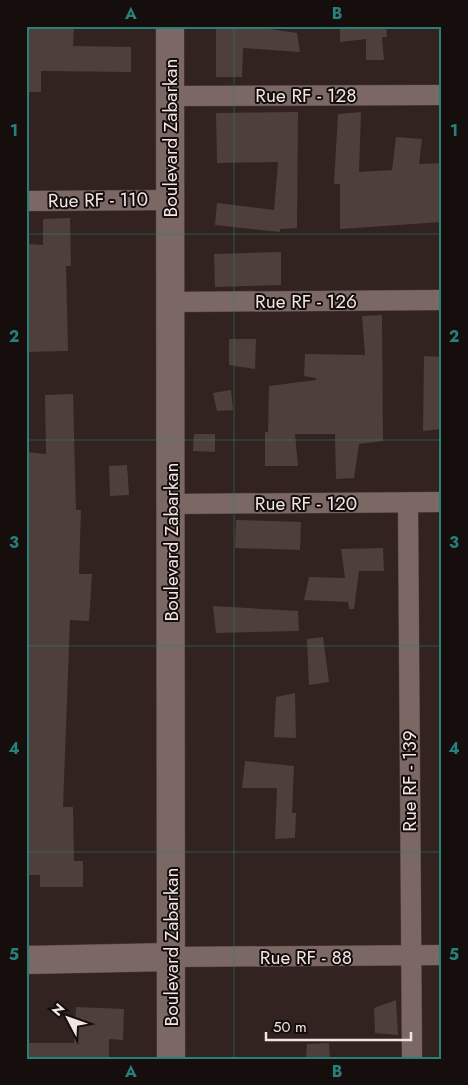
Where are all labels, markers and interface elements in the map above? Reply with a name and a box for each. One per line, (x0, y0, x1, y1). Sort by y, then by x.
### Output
text: A (124, 2, 137, 25)
text: B (332, 2, 342, 25)
street label: Boulevard Zabarkan (157, 59, 184, 217)
street label: Rue RF - 128 (255, 82, 357, 109)
text: 1 (10, 119, 18, 142)
text: 1 (450, 119, 458, 142)
street label: Rue RF - 110 (48, 186, 148, 214)
street label: Rue RF - 126 (255, 288, 357, 315)
text: 2 (9, 325, 19, 348)
text: 2 (449, 325, 459, 348)
street label: Boulevard Zabarkan (158, 463, 185, 621)
street label: Rue RF - 120 (255, 490, 357, 517)
text: 3 (9, 531, 19, 554)
text: 3 (449, 531, 459, 554)
street label: Rue RF - 139 (396, 730, 423, 832)
text: 4 (8, 737, 20, 760)
text: 4 (448, 737, 460, 760)
street label: Boulevard Zabarkan (158, 868, 185, 1026)
text: 5 (9, 943, 19, 966)
text: 5 (449, 943, 459, 966)
street label: Rue RF - 88 (260, 944, 352, 971)
north arrow (42, 992, 92, 1042)
text: N (47, 999, 69, 1020)
scale bar (266, 1010, 410, 1042)
text: 50 m (273, 1016, 307, 1038)
text: A (124, 1060, 137, 1083)
text: B (332, 1060, 342, 1083)

